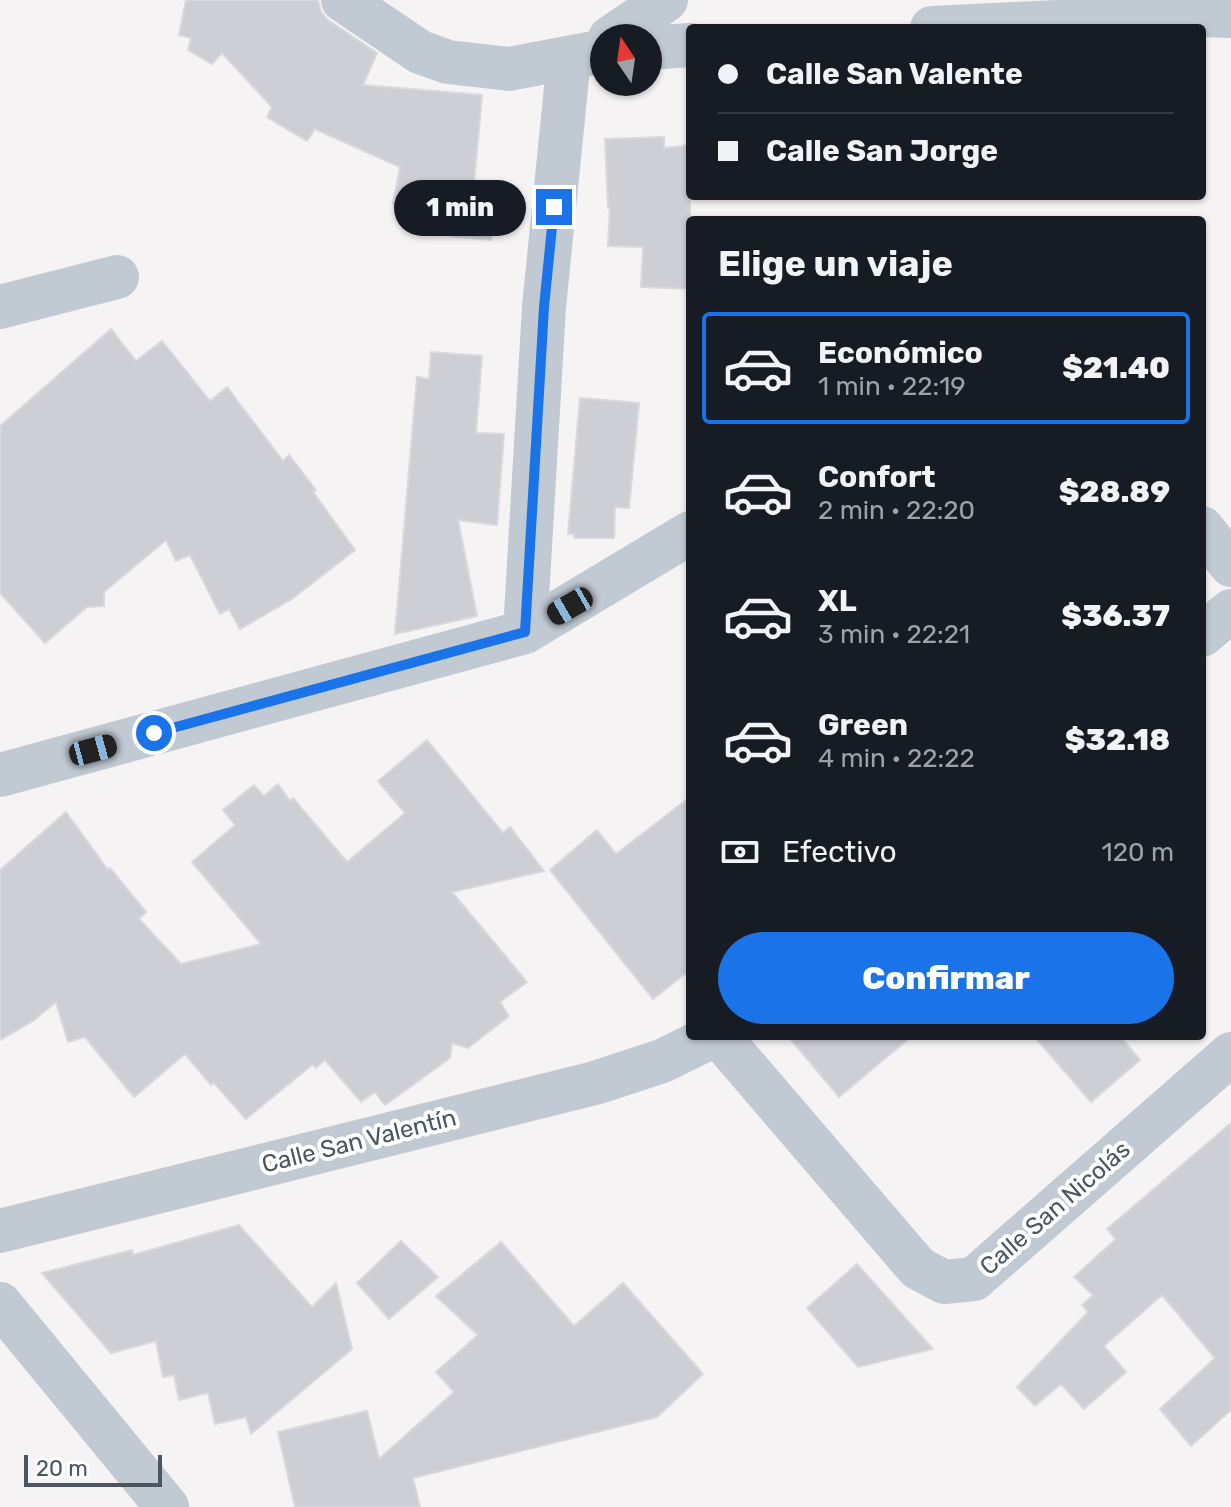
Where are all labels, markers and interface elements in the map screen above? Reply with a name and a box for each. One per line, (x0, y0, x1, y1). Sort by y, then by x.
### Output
north arrow (590, 24, 662, 96)
map controls (590, 24, 662, 96)
text: Calle San Valente (766, 56, 1023, 92)
text: Calle San Jorge (766, 133, 998, 169)
callout: 1 min (394, 179, 526, 235)
route end (536, 189, 572, 225)
text: 1 min (426, 192, 494, 223)
text: Elige un viaje (718, 242, 953, 285)
icon: car (722, 332, 794, 404)
text: Económico (818, 335, 983, 371)
text: $21.40 (1062, 350, 1170, 386)
text: 1 min · 22:19 (818, 371, 966, 402)
icon: car (722, 456, 794, 528)
text: Confort (818, 459, 936, 495)
text: $28.89 (1059, 474, 1170, 510)
text: 2 min · 22:20 (818, 495, 975, 526)
icon: car (722, 580, 794, 652)
text: XL (818, 583, 857, 619)
car (543, 584, 597, 628)
text: $36.37 (1061, 598, 1170, 634)
text: 3 min · 22:21 (818, 619, 970, 650)
icon: car (722, 704, 794, 776)
text: Green (818, 707, 908, 743)
route start (136, 715, 172, 751)
text: $32.18 (1065, 722, 1170, 758)
car (67, 732, 119, 768)
text: 4 min · 22:22 (818, 743, 975, 774)
icon: cash (718, 830, 762, 874)
text: Efectivo (782, 834, 897, 870)
text: 120 m (1102, 837, 1174, 868)
button: Confirmar (718, 932, 1174, 1024)
street label: Calle San Valentín (259, 1103, 459, 1179)
street label: Calle San Nicolás (974, 1135, 1136, 1281)
scale bar (24, 1451, 162, 1487)
text: 20 m (36, 1455, 88, 1482)

